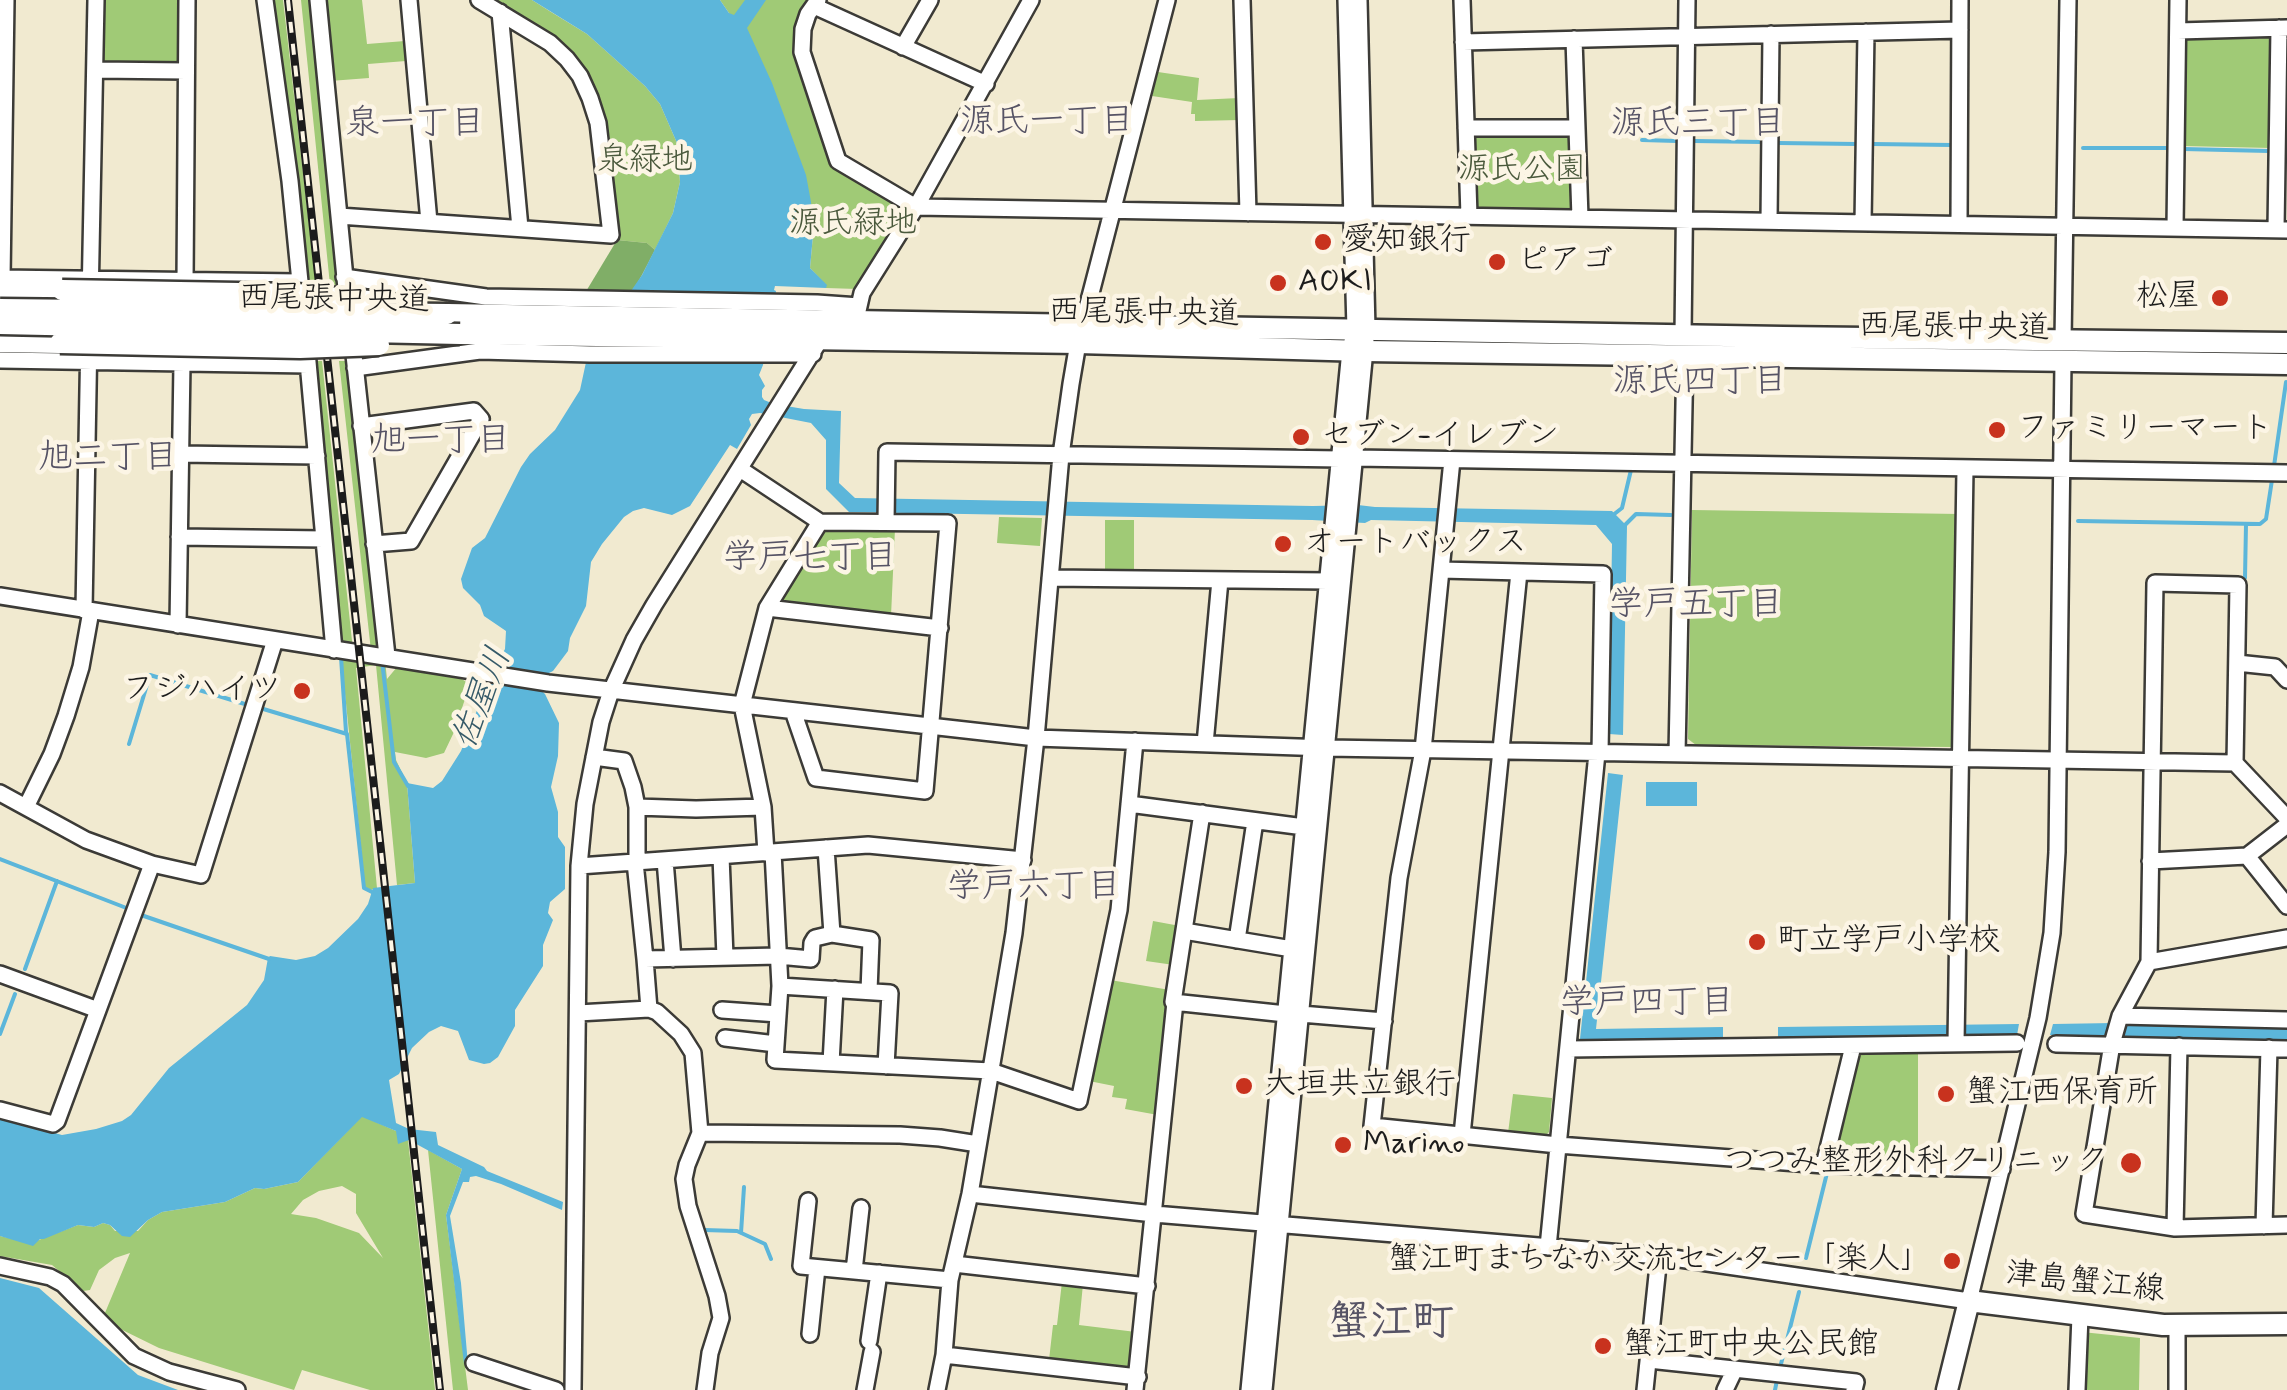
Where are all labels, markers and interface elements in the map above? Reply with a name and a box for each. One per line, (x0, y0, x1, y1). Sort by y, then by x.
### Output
district label: 源氏一丁目 (960, 103, 1134, 145)
district label: 泉一丁目 (345, 105, 485, 147)
district label: 源氏三丁目 (1611, 105, 1785, 147)
park label: 泉緑地 (597, 143, 693, 181)
park label: 源氏公園 (1458, 152, 1586, 190)
park label: 源氏緑地 (789, 206, 917, 244)
place label: 愛知銀行 (1343, 223, 1471, 261)
marker: 愛知銀行 (1312, 231, 1334, 253)
place label: ピアゴ (1517, 243, 1613, 281)
marker: ピアゴ (1486, 251, 1508, 273)
place label: AOKI (1298, 264, 1372, 302)
marker: AOKI (1267, 272, 1289, 294)
place label: 松屋 (2136, 279, 2200, 317)
street label: 西尾張中央道 (238, 280, 430, 322)
marker: 松屋 (2209, 287, 2231, 309)
street label: 西尾張中央道 (1048, 294, 1240, 336)
street label: 西尾張中央道 (1858, 308, 2050, 350)
district label: 源氏四丁目 (1613, 363, 1787, 405)
place label: ファミリーマート (2017, 411, 2273, 449)
place label: セブン-イレブン (1321, 418, 1559, 456)
marker: ファミリーマート (1986, 419, 2008, 441)
district label: 旭一丁目 (371, 422, 511, 464)
marker: セブン-イレブン (1290, 426, 1312, 448)
district label: 旭二丁目 (38, 439, 178, 481)
place label: オートバックス (1303, 525, 1527, 563)
marker: オートバックス (1272, 533, 1294, 555)
district label: 学戸七丁目 (723, 539, 897, 581)
district label: 学戸五丁目 (1609, 586, 1783, 628)
water label: 佐屋川 (446, 642, 522, 756)
place label: フジハイツ (122, 672, 282, 710)
marker: フジハイツ (291, 680, 313, 702)
district label: 学戸六丁目 (947, 868, 1121, 910)
place label: 町立学戸小学校 (1777, 923, 2001, 961)
marker: 町立学戸小学校 (1746, 931, 1768, 953)
district label: 学戸四丁目 (1560, 984, 1734, 1026)
place label: 大垣共立銀行 (1264, 1067, 1456, 1105)
marker: 大垣共立銀行 (1233, 1075, 1255, 1097)
place label: 蟹江西保育所 (1966, 1075, 2158, 1113)
marker: 蟹江西保育所 (1935, 1083, 1957, 1105)
place label: Marino (1363, 1126, 1465, 1164)
marker: Marino (1332, 1134, 1354, 1156)
place label: つつみ整形外科クリニック (1724, 1144, 2108, 1182)
marker: つつみ整形外科クリニック (2118, 1150, 2144, 1176)
place label: 蟹江町まちなか交流センター「楽人」 (1388, 1242, 1932, 1280)
marker: 蟹江町まちなか交流センター「楽人」 (1941, 1250, 1963, 1272)
street label: 津島蟹江線 (2003, 1257, 2167, 1311)
district label: 蟹江町 (1328, 1300, 1454, 1350)
place label: 蟹江町中央公民館 (1623, 1327, 1879, 1365)
marker: 蟹江町中央公民館 (1592, 1335, 1614, 1357)

